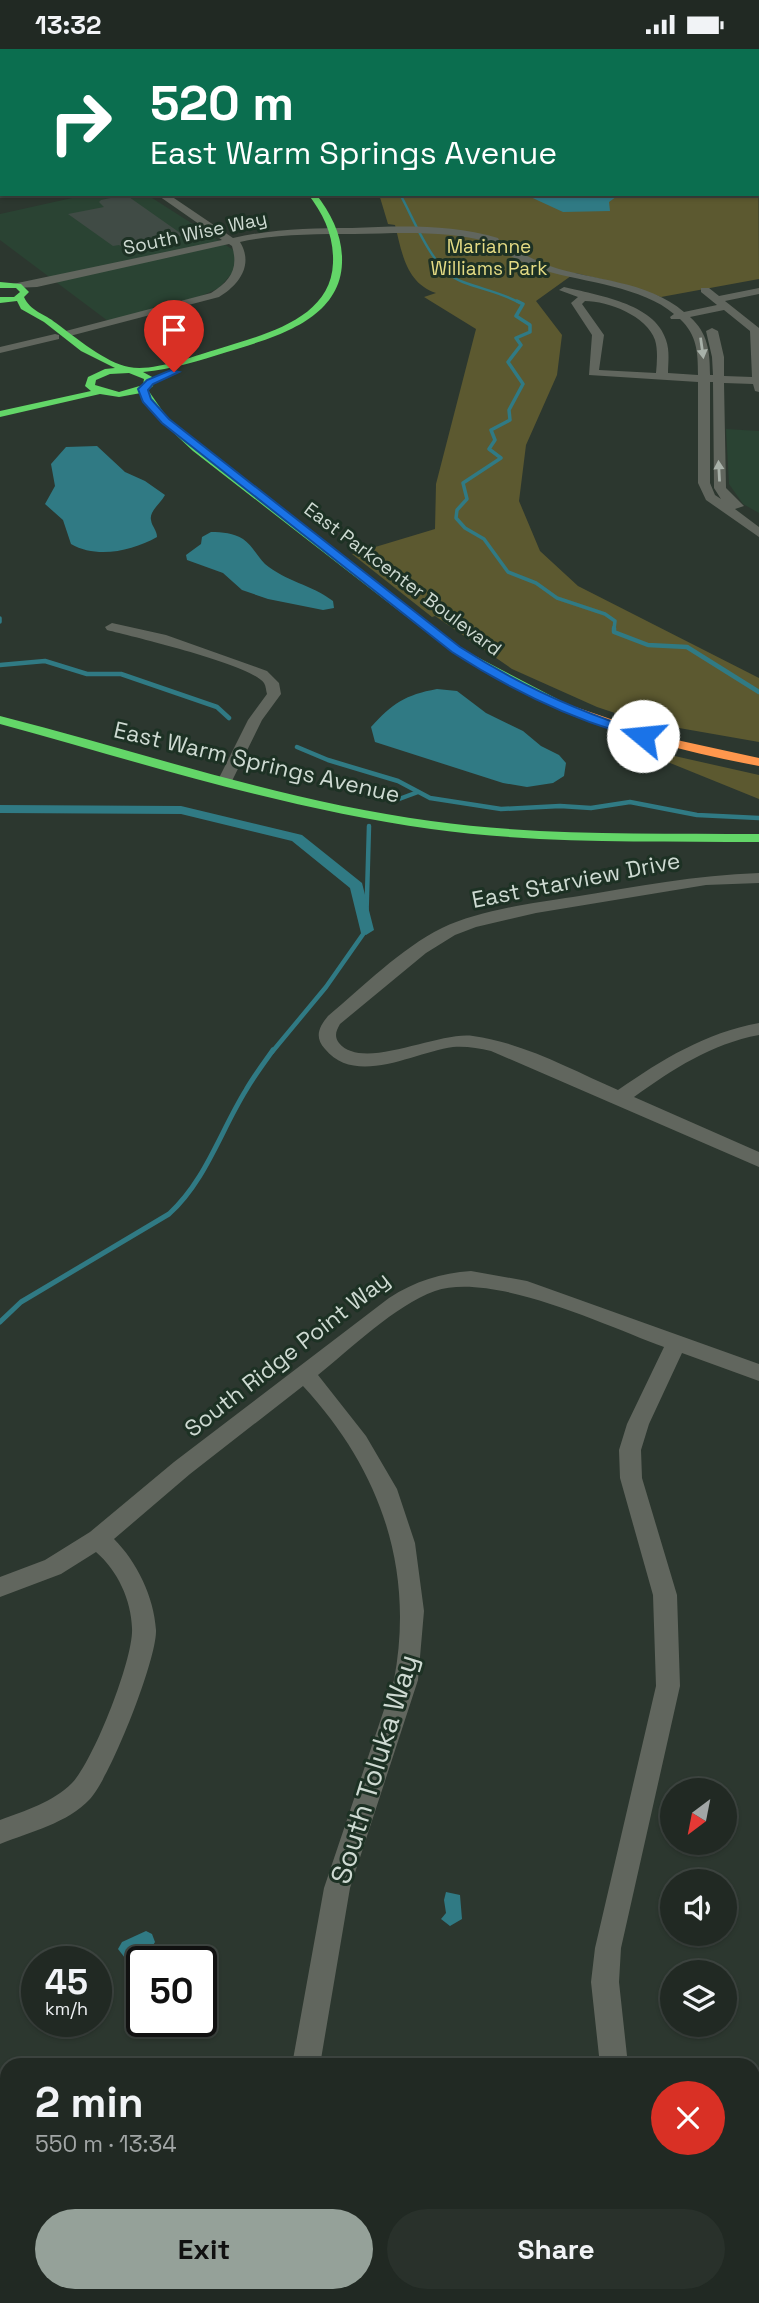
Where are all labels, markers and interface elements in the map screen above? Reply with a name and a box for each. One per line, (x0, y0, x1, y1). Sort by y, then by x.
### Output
text: 13:32 (35, 8, 102, 42)
text: 520 m (150, 72, 294, 134)
icon: right (35, 77, 126, 168)
text: East Warm Springs Avenue (150, 133, 557, 173)
street label: South Wise Way (121, 206, 269, 260)
park label: Marianne Williams Park (431, 234, 547, 281)
pin (144, 300, 204, 372)
icon: arrive (155, 311, 193, 349)
one-way arrow (697, 337, 708, 359)
one-way arrow (714, 460, 725, 482)
street label: East Parkcenter Boulevard (299, 496, 507, 662)
position arrow (606, 699, 680, 773)
street label: East Warm Springs Avenue (111, 714, 403, 810)
street label: East Starview Drive (469, 845, 683, 915)
street label: South Ridge Point Way (178, 1264, 396, 1444)
street label: South Toluka Way (322, 1650, 426, 1888)
north arrow (660, 1778, 737, 1855)
map controls (660, 1778, 737, 2037)
button: sound (660, 1869, 737, 1946)
speed limit sign: 50 (126, 1946, 217, 2037)
text: 45 (45, 1960, 88, 2004)
button: layers (660, 1960, 737, 2037)
text: km/h (45, 1997, 88, 2020)
text: 2 min (35, 2076, 144, 2129)
button: close (651, 2081, 725, 2155)
text: 550 m · 13:34 (35, 2129, 177, 2159)
button: Exit (35, 2209, 373, 2289)
button: Share (387, 2209, 725, 2289)

